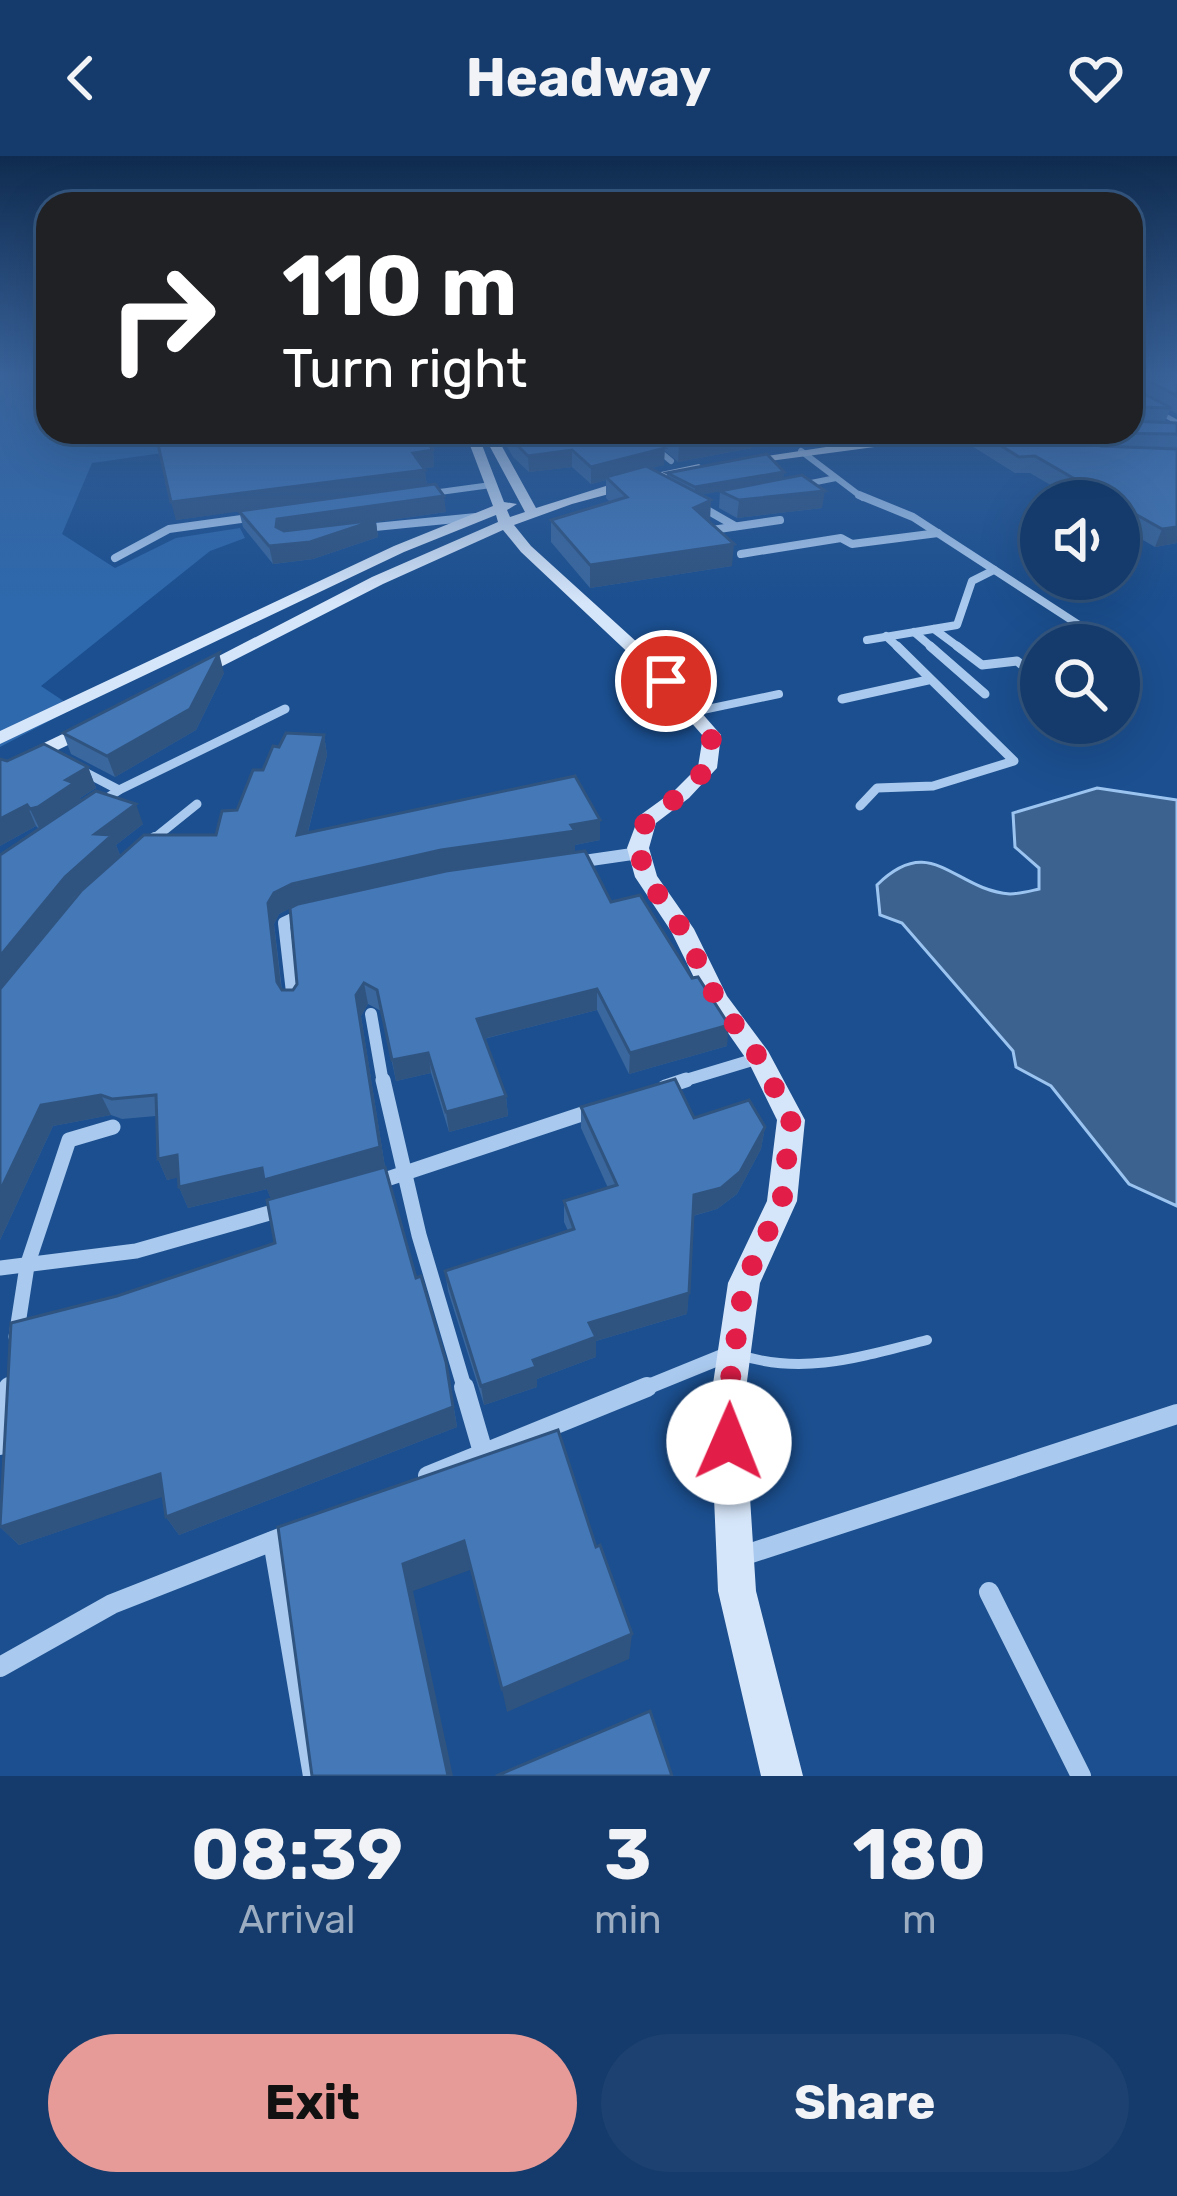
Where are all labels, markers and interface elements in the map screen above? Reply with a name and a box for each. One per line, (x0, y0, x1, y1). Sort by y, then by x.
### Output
icon: back (48, 45, 114, 111)
icon: heart (1063, 45, 1129, 111)
text: Headway (466, 46, 711, 110)
text: 110 m (282, 236, 517, 336)
icon: right (84, 240, 240, 396)
text: Turn right (282, 337, 527, 401)
map controls (1020, 480, 1140, 744)
button: sound (1020, 480, 1140, 600)
button: search (1020, 624, 1140, 744)
pin (615, 630, 717, 732)
icon: arrive (633, 648, 699, 714)
position arrow (666, 1379, 792, 1505)
text: 08:39 (191, 1812, 403, 1897)
text: 3 (604, 1812, 652, 1897)
text: 180 (853, 1812, 986, 1897)
text: Arrival (238, 1897, 356, 1943)
text: min (594, 1897, 662, 1943)
text: m (902, 1897, 937, 1943)
button: Exit (48, 2034, 577, 2172)
button: Share (601, 2034, 1129, 2172)

